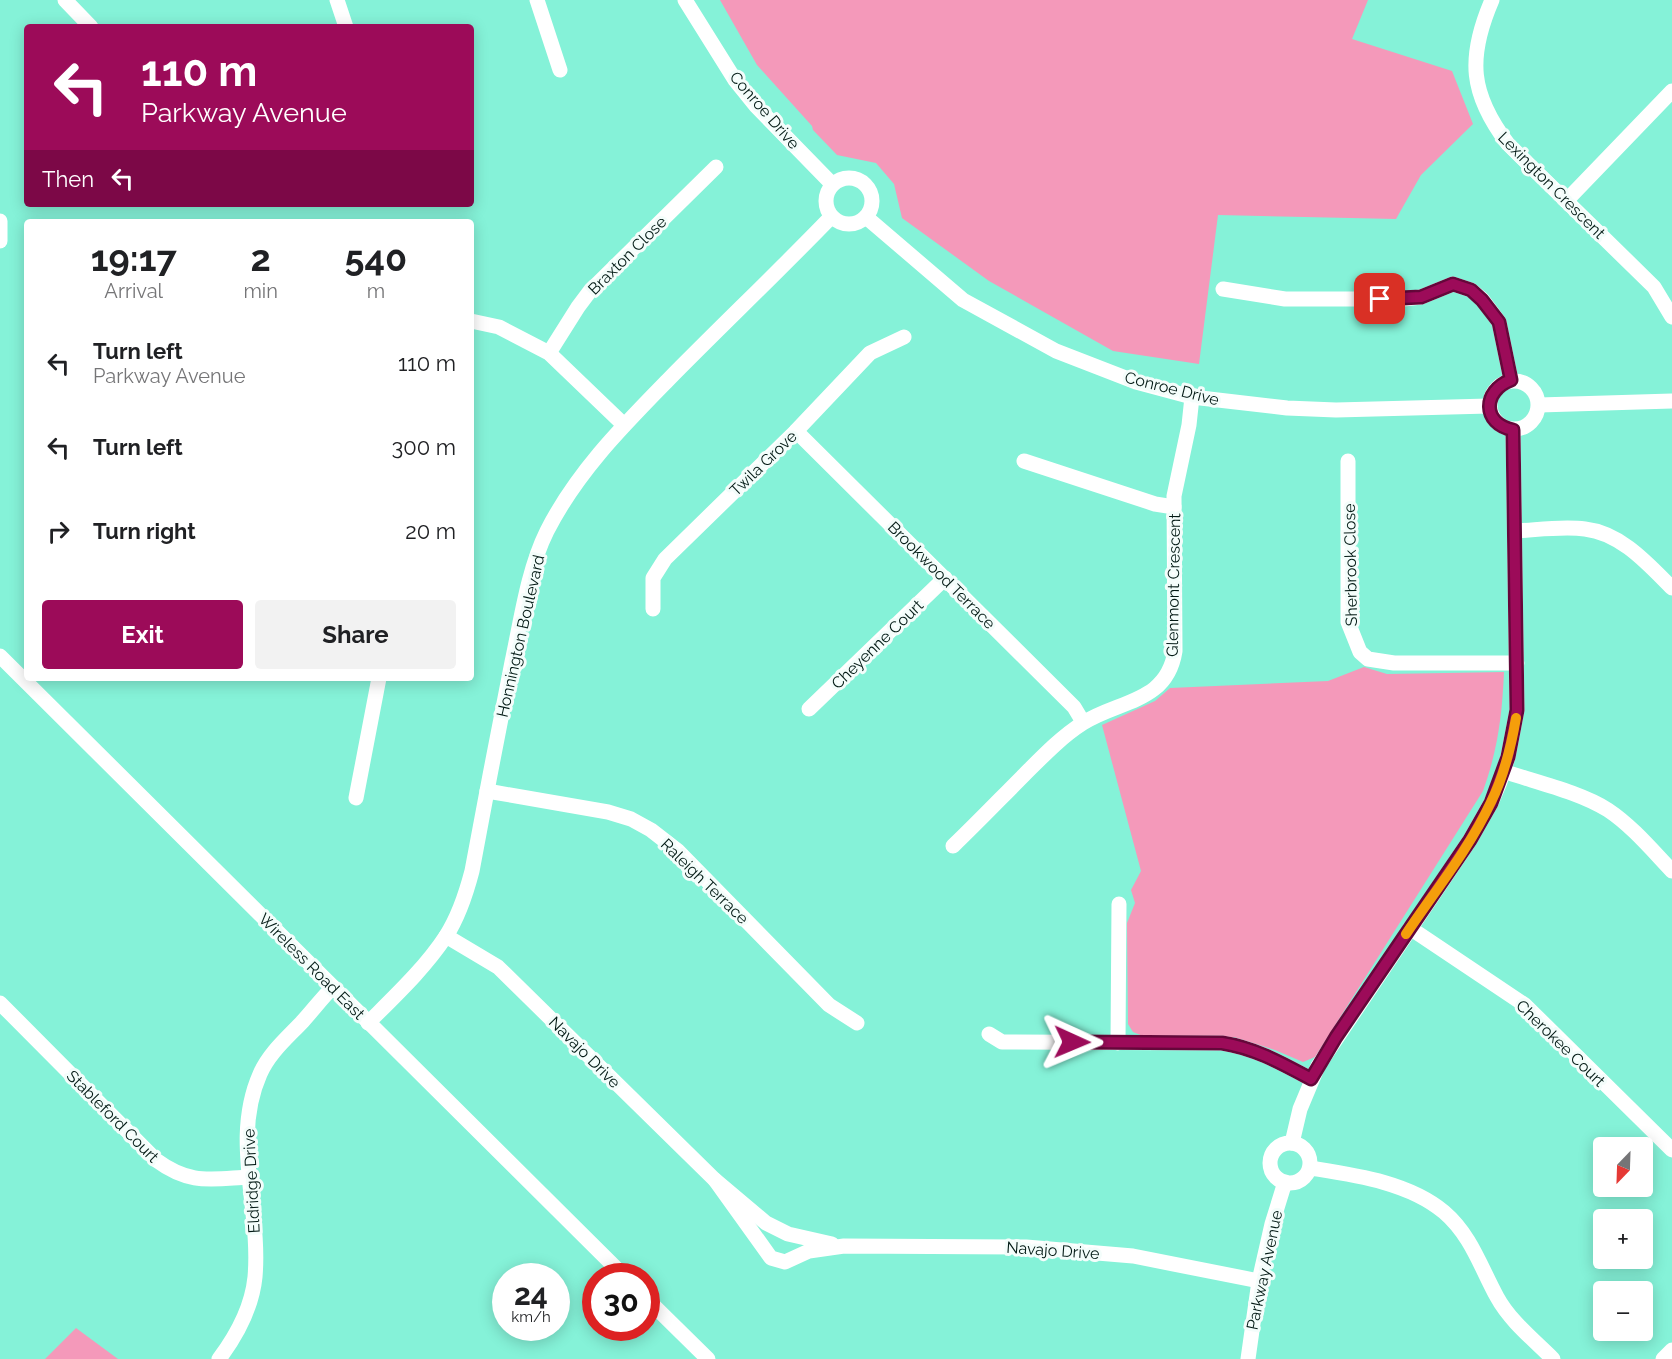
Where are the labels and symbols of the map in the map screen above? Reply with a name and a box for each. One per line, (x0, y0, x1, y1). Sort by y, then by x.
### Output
street label: Conroe Drive (726, 68, 803, 153)
street label: Lexington Crescent (1494, 128, 1609, 243)
street label: Braxton Close (584, 212, 671, 299)
pin (1354, 273, 1405, 324)
street label: Conroe Drive (1123, 368, 1221, 409)
street label: Twila Grove (726, 427, 801, 500)
street label: Sherbrook Close (1340, 503, 1361, 627)
street label: Glenmont Crescent (1163, 512, 1184, 657)
street label: Brookwood Terrace (884, 518, 999, 633)
street label: Honnington Boulevard (493, 553, 548, 719)
street label: Cheyenne Court (827, 595, 928, 693)
street label: Raleigh Terrace (657, 835, 752, 928)
street label: Wireless Road East (255, 909, 369, 1024)
street label: Cherokee Court (1512, 996, 1610, 1091)
position arrow (1040, 1010, 1104, 1074)
street label: Navajo Drive (545, 1013, 624, 1092)
street label: Stableford Court (63, 1066, 163, 1167)
street label: Eldridge Drive (239, 1128, 264, 1234)
north arrow (1593, 1137, 1653, 1197)
street label: Parkway Avenue (1243, 1209, 1286, 1332)
street label: Navajo Drive (1006, 1238, 1100, 1263)
speed limit sign: 30 (582, 1263, 660, 1341)

